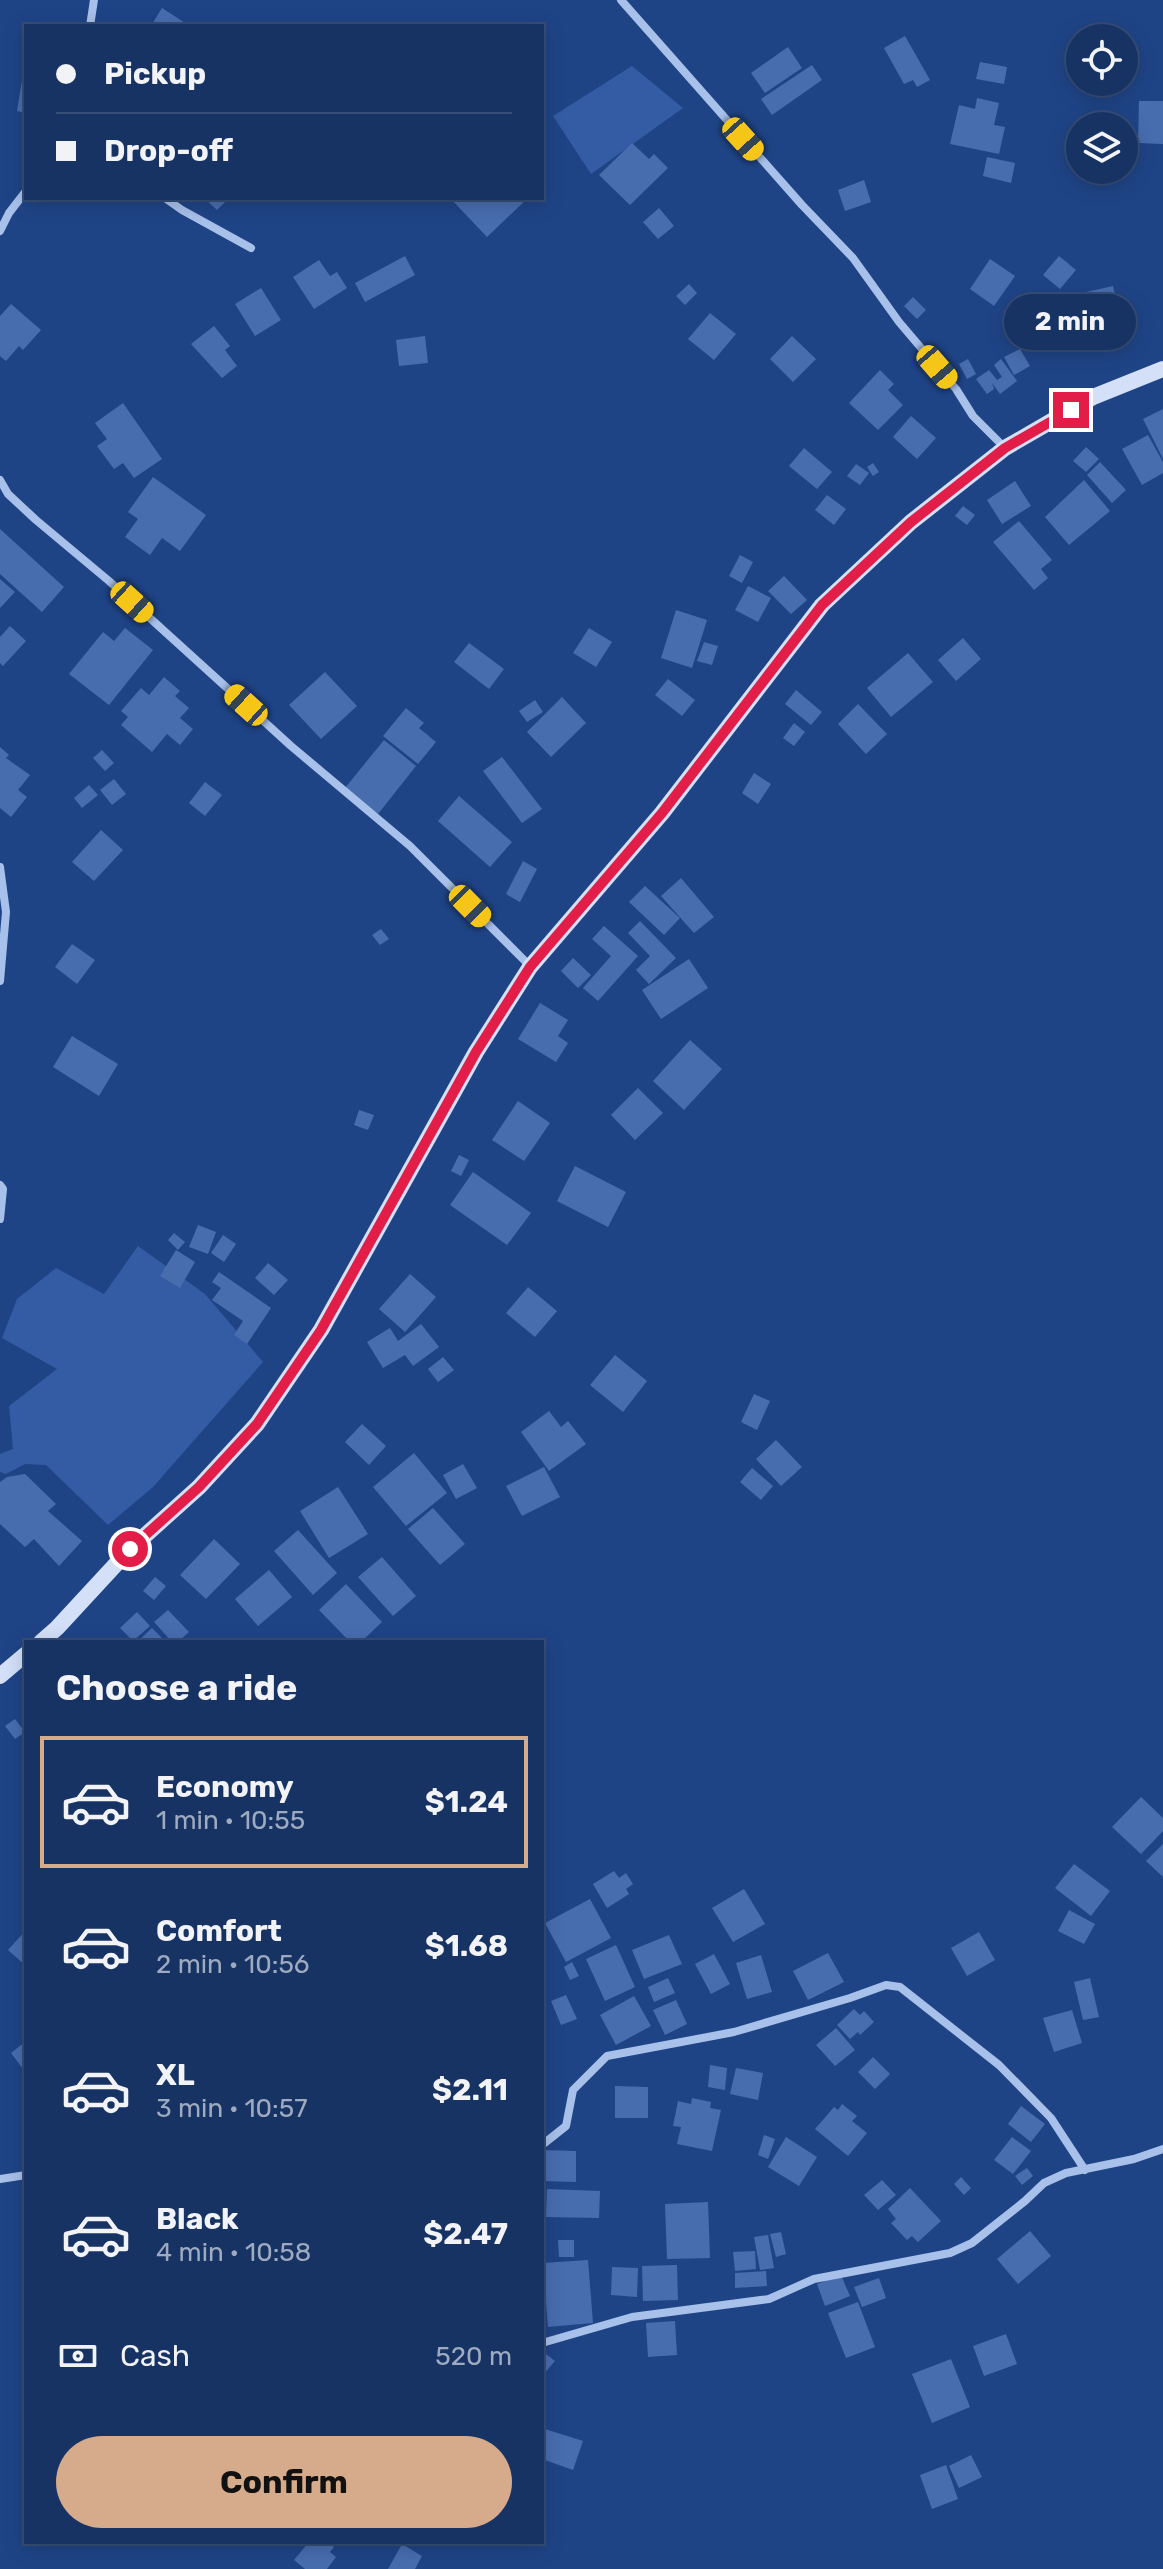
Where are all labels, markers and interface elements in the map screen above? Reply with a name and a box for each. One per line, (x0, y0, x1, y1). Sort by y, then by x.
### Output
map controls (1066, 24, 1138, 184)
button: locate (1066, 24, 1138, 96)
text: Pickup (104, 56, 206, 92)
button: layers (1066, 112, 1138, 184)
car (718, 113, 768, 165)
text: Drop-off (104, 133, 233, 169)
callout: 2 min (1005, 294, 1137, 350)
text: 2 min (1035, 306, 1105, 337)
car (912, 341, 962, 393)
route end (1053, 392, 1089, 428)
car (106, 577, 158, 627)
car (220, 680, 272, 730)
car (445, 881, 495, 931)
route start (112, 1531, 148, 1567)
text: Choose a ride (56, 1666, 297, 1709)
icon: car (60, 1766, 132, 1838)
text: Economy (156, 1769, 294, 1805)
text: $1.24 (425, 1784, 508, 1820)
text: 1 min · 10:55 (156, 1805, 305, 1836)
icon: car (60, 1910, 132, 1982)
text: Comfort (156, 1913, 282, 1949)
text: $1.68 (425, 1928, 508, 1964)
text: 2 min · 10:56 (156, 1949, 310, 1980)
icon: car (60, 2054, 132, 2126)
text: XL (156, 2057, 195, 2093)
text: $2.11 (432, 2072, 508, 2108)
text: 3 min · 10:57 (156, 2093, 308, 2124)
icon: car (60, 2198, 132, 2270)
text: Black (156, 2201, 239, 2237)
text: $2.47 (423, 2216, 508, 2252)
text: 4 min · 10:58 (156, 2237, 311, 2268)
icon: cash (56, 2334, 100, 2378)
text: Cash (120, 2338, 190, 2374)
text: 520 m (435, 2341, 512, 2372)
button: Confirm (56, 2436, 512, 2528)

